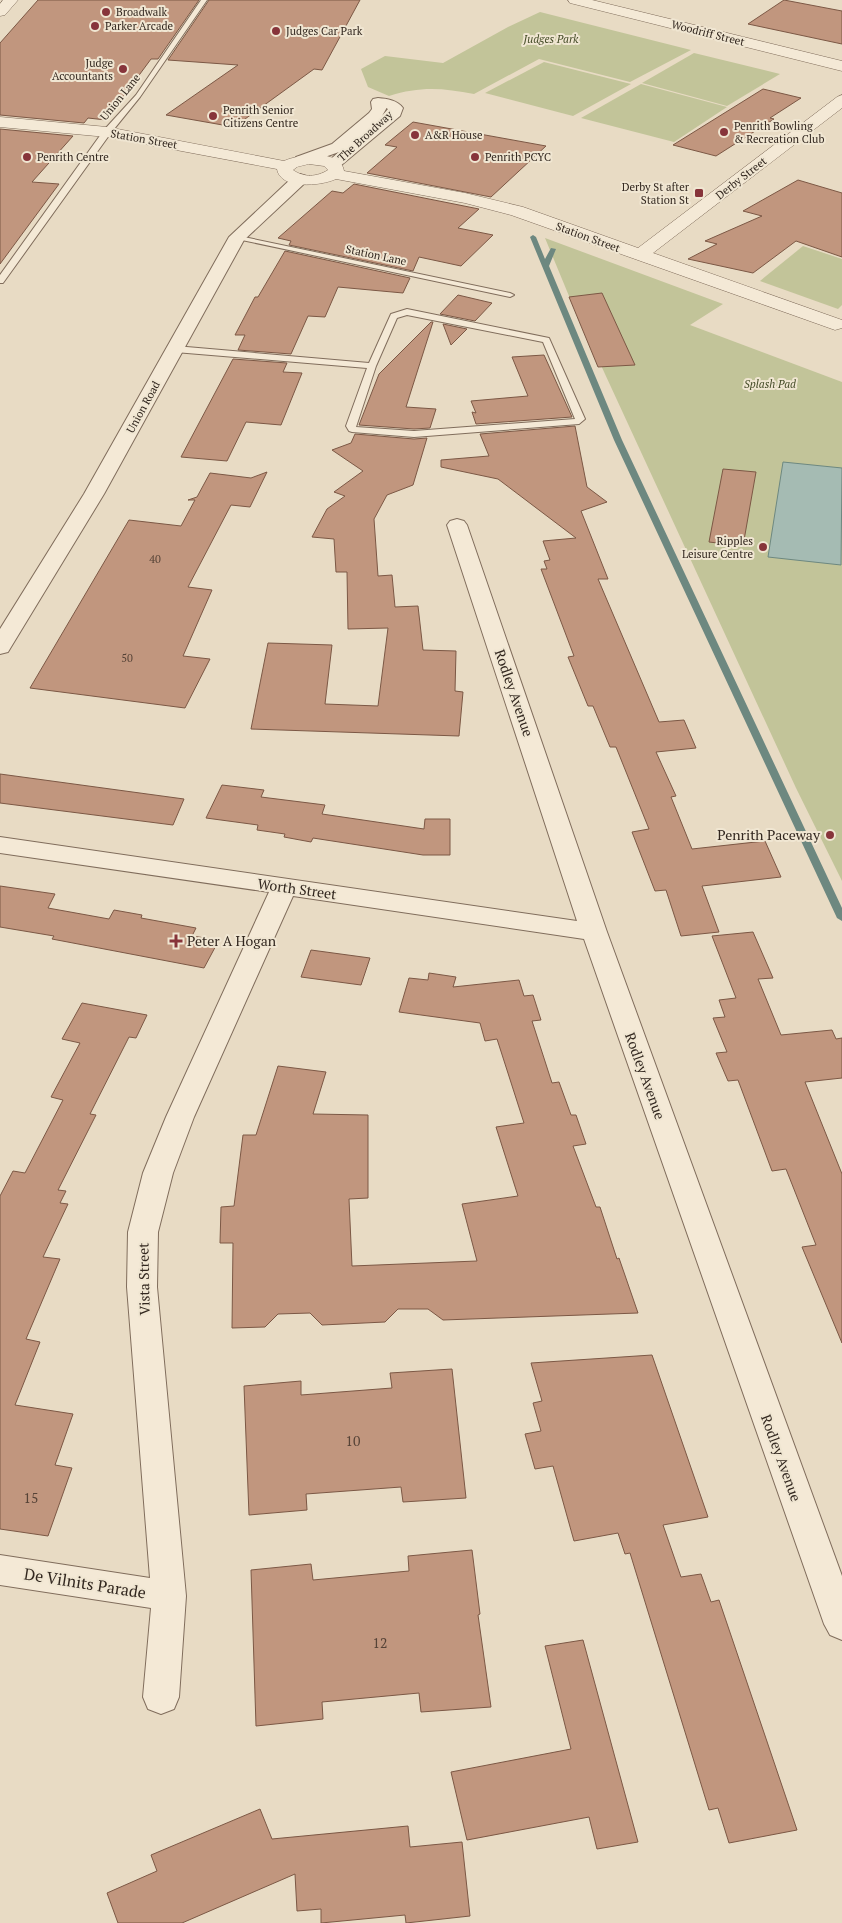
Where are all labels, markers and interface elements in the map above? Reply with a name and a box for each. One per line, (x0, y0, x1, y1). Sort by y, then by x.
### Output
place label: Broadwalk (116, 5, 168, 19)
marker: Broadwalk (100, 6, 112, 18)
street label: Woodriff Street (670, 17, 746, 49)
place label: Parker Arcade (105, 19, 174, 33)
marker: Parker Arcade (89, 20, 101, 32)
place label: Judges Car Park (286, 24, 363, 38)
marker: Judges Car Park (270, 25, 282, 37)
park label: Judges Park (523, 32, 579, 46)
place label: Judge Accountants (52, 56, 113, 83)
marker: Judge Accountants (117, 63, 129, 75)
street label: Union Lane (97, 70, 143, 123)
place label: Penrith Senior Citizens Centre (223, 103, 299, 130)
street label: The Broadway (335, 107, 396, 164)
marker: Penrith Senior Citizens Centre (207, 110, 219, 122)
place label: Penrith Bowling & Recreation Club (734, 119, 824, 146)
street label: Station Street (110, 126, 178, 152)
marker: Penrith Bowling & Recreation Club (718, 126, 730, 138)
place label: A&R House (425, 128, 483, 142)
marker: A&R House (409, 129, 421, 141)
place label: Penrith Centre (37, 150, 109, 164)
place label: Penrith PCYC (485, 150, 551, 164)
marker: Penrith Centre (21, 151, 33, 163)
marker: Penrith PCYC (469, 151, 481, 163)
street label: Derby Street (713, 154, 769, 202)
place label: Derby St after Station St (622, 180, 690, 207)
marker: Derby St after Station St (693, 187, 705, 199)
street label: Station Street (554, 219, 622, 255)
street label: Station Lane (344, 242, 408, 268)
park label: Splash Pad (744, 377, 796, 391)
street label: Union Road (123, 379, 163, 435)
place label: Ripples Leisure Centre (682, 534, 753, 561)
marker: Ripples Leisure Centre (757, 541, 769, 553)
house number: 40 (149, 552, 161, 566)
street label: Rodley Avenue (491, 647, 538, 739)
house number: 50 (121, 651, 133, 665)
place label: Penrith Paceway (717, 825, 821, 844)
marker: Penrith Paceway (824, 829, 836, 841)
street label: Worth Street (256, 874, 339, 904)
place label: Peter A Hogan (187, 931, 277, 950)
marker: Peter A Hogan (169, 934, 183, 948)
street label: Rodley Avenue (621, 1030, 670, 1122)
street label: Vista Street (133, 1242, 154, 1316)
street label: Rodley Avenue (757, 1412, 806, 1504)
house number: 10 (346, 1431, 360, 1450)
house number: 15 (24, 1488, 38, 1507)
street label: De Vilnits Parade (22, 1562, 148, 1604)
house number: 12 (373, 1633, 387, 1652)

